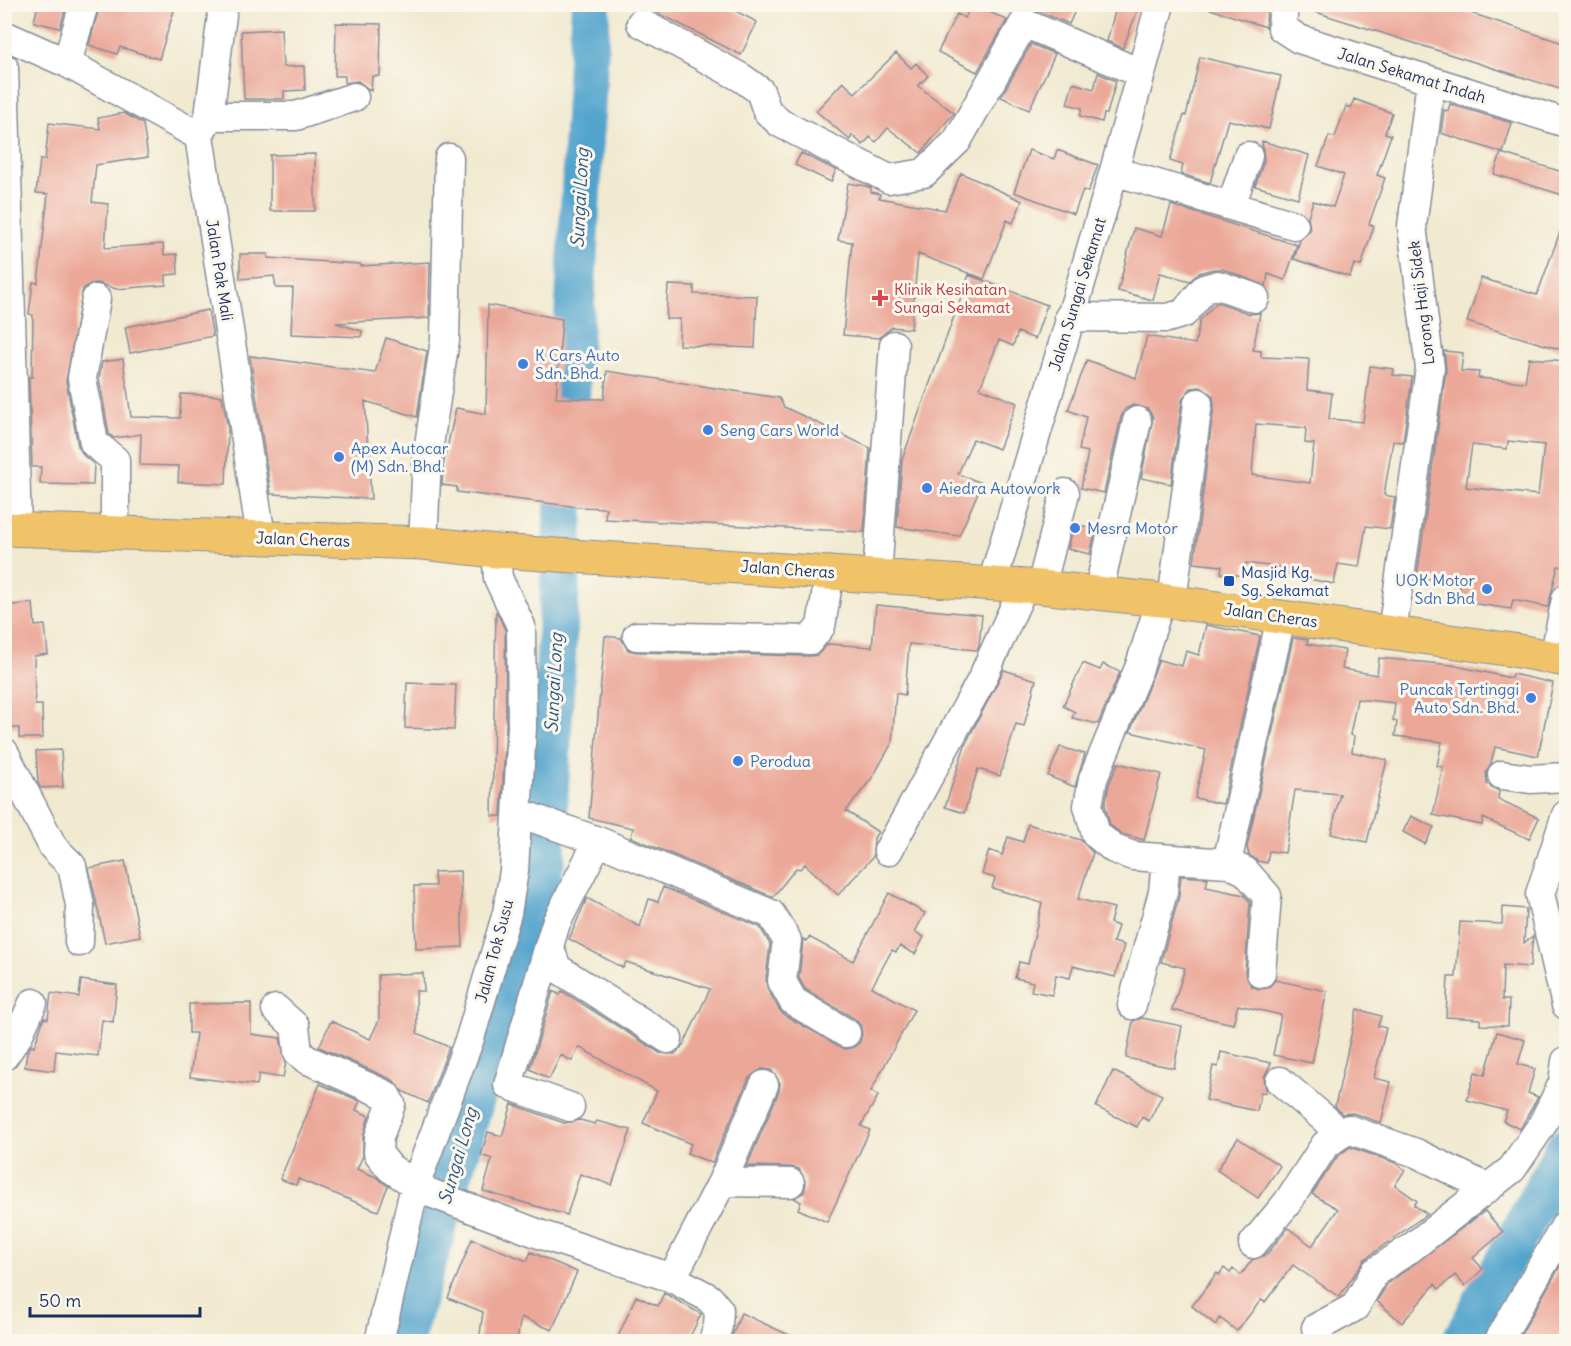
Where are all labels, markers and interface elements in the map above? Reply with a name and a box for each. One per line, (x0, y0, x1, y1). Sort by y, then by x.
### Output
street label: Jalan Sekamat Indah (1335, 43, 1489, 107)
water label: Sungai Long (565, 146, 594, 248)
street label: Jalan Sungai Sekamat (1044, 214, 1110, 373)
street label: Jalan Pak Mali (202, 218, 238, 322)
street label: Lorong Haji Sidek (1403, 240, 1439, 366)
place label: Klinik Kesihatan Sungai Sekamat (894, 279, 1011, 317)
marker: Klinik Kesihatan Sungai Sekamat (871, 289, 889, 307)
place label: K Cars Auto Sdn. Bhd. (535, 345, 620, 383)
marker: K Cars Auto Sdn. Bhd. (516, 357, 530, 371)
place label: Seng Cars World (720, 420, 839, 440)
marker: Seng Cars World (701, 423, 715, 437)
place label: Apex Autocar (M) Sdn. Bhd. (351, 438, 449, 476)
marker: Apex Autocar (M) Sdn. Bhd. (332, 450, 346, 464)
place label: Aiedra Autowork (939, 478, 1060, 498)
marker: Aiedra Autowork (920, 481, 934, 495)
place label: Mesra Motor (1087, 518, 1178, 538)
marker: Mesra Motor (1068, 521, 1082, 535)
street label: Jalan Cheras (256, 527, 350, 551)
street label: Jalan Cheras (740, 556, 836, 582)
place label: Masjid Kg. Sg. Sekamat (1241, 562, 1330, 600)
place label: UOK Motor Sdn Bhd (1395, 570, 1475, 608)
marker: Masjid Kg. Sg. Sekamat (1222, 574, 1236, 588)
marker: UOK Motor Sdn Bhd (1480, 582, 1494, 596)
street label: Jalan Cheras (1223, 599, 1319, 631)
water label: Sungai Long (539, 631, 568, 733)
place label: Puncak Tertinggi Auto Sdn. Bhd. (1400, 679, 1519, 717)
marker: Puncak Tertinggi Auto Sdn. Bhd. (1524, 691, 1538, 705)
place label: Perodua (750, 751, 811, 771)
marker: Perodua (731, 754, 745, 768)
street label: Jalan Tok Susu (471, 897, 517, 1005)
water label: Sungai Long (433, 1103, 483, 1207)
scale bar (30, 1280, 200, 1318)
text: 50 m (39, 1289, 81, 1312)

